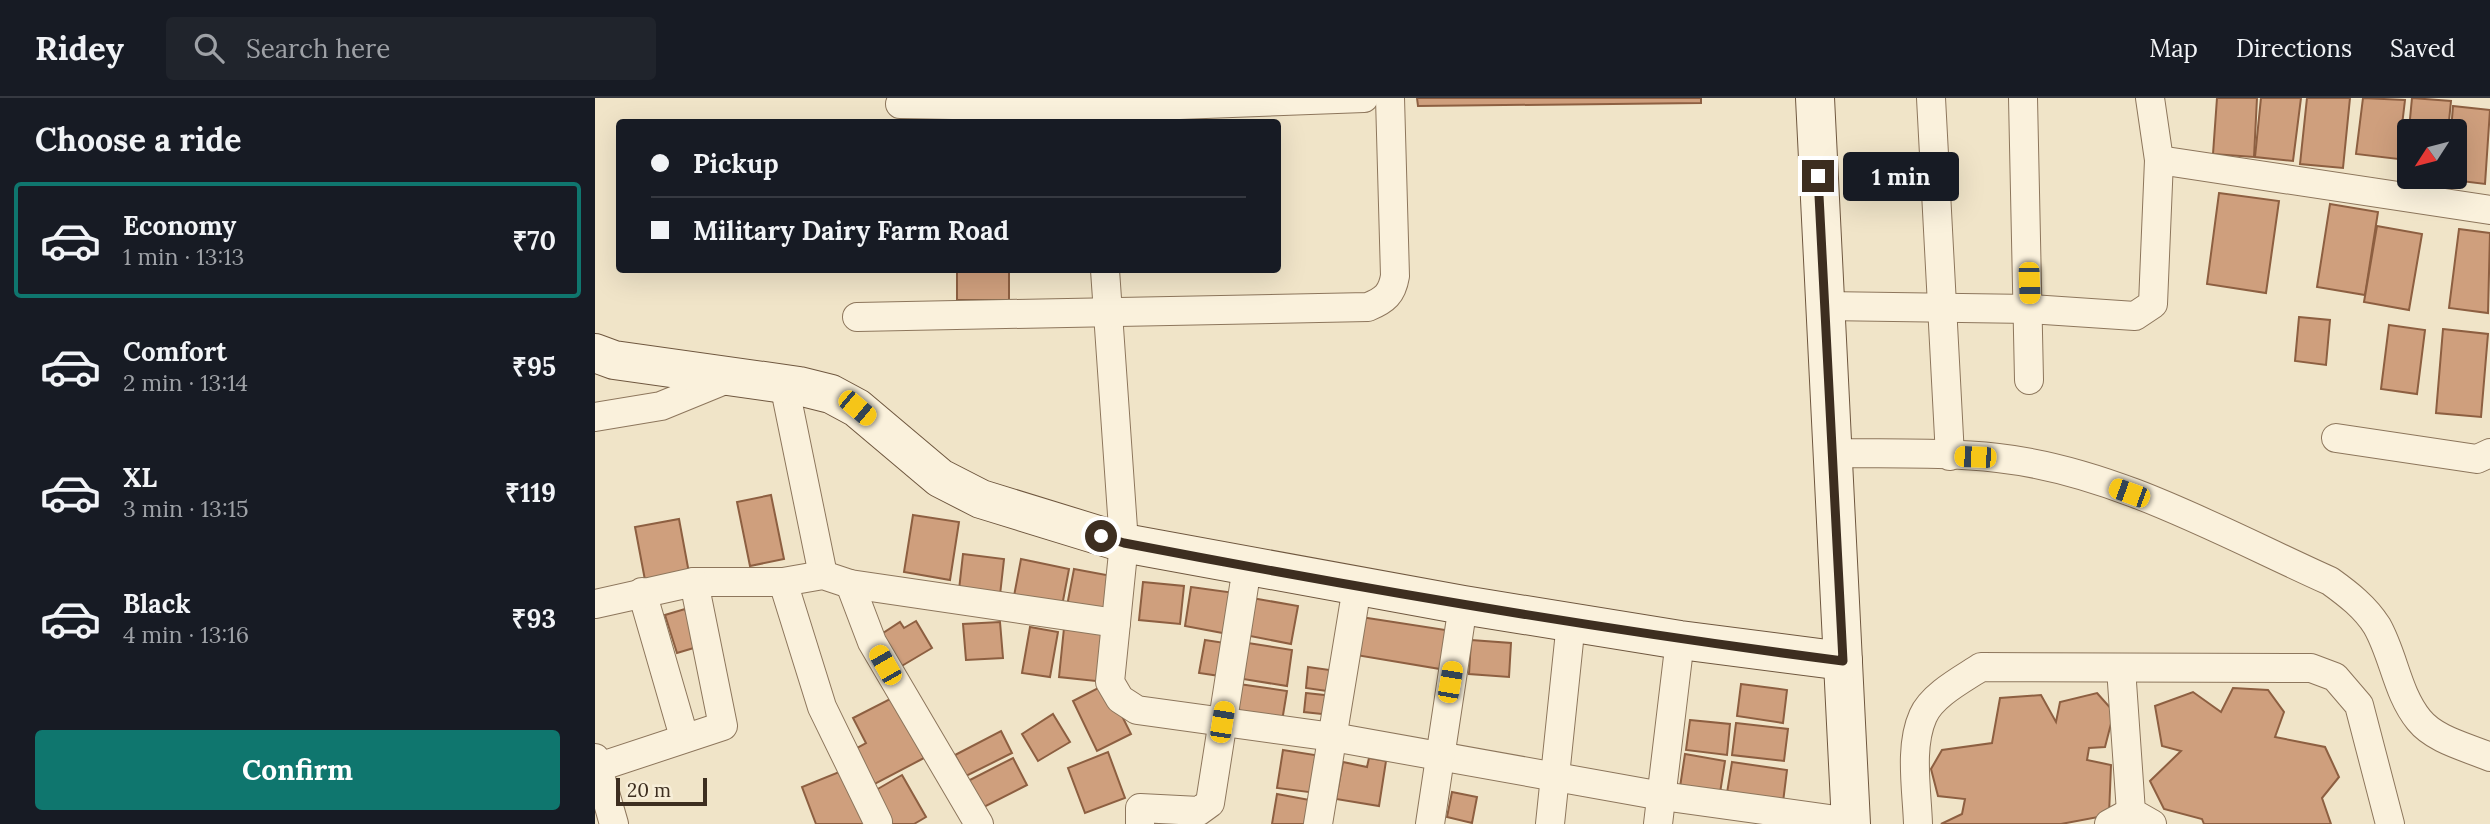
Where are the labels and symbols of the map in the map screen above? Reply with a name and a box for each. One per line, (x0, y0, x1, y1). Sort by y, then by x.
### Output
north arrow (2397, 119, 2467, 189)
callout: 1 min (1843, 152, 1958, 200)
route end (1802, 160, 1834, 192)
car (2018, 262, 2041, 304)
car (835, 386, 880, 430)
car (1954, 446, 1997, 468)
car (2106, 476, 2153, 510)
route start (1085, 520, 1117, 552)
car (866, 642, 905, 688)
car (1437, 659, 1464, 705)
car (1209, 700, 1236, 744)
scale bar (616, 775, 707, 807)

